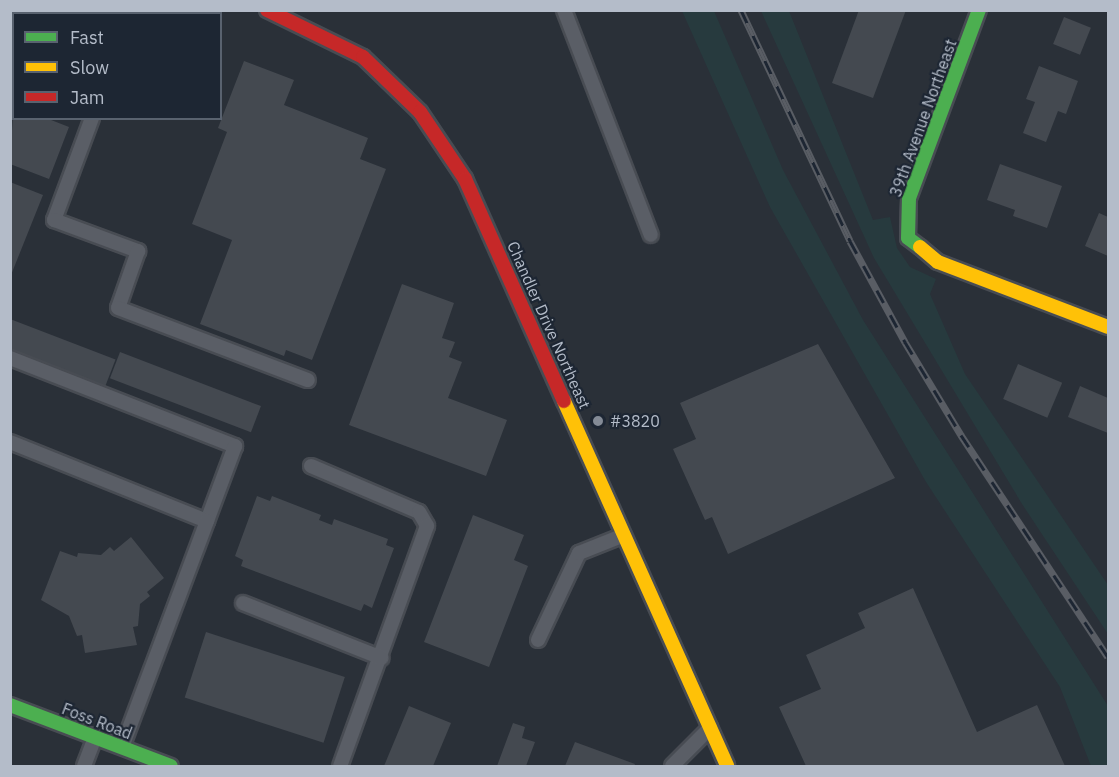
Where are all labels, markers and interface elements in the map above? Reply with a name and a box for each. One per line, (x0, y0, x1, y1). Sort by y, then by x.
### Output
legend (12, 12, 222, 120)
text: Fast (70, 26, 104, 49)
street label: 39th Avenue Northeast (886, 37, 960, 199)
text: Slow (70, 56, 109, 79)
text: Jam (70, 86, 105, 109)
street label: Chandler Drive Northeast (503, 238, 595, 412)
place label: #3820 (610, 411, 660, 431)
marker: #3820 (591, 414, 605, 428)
street label: Foss Road (59, 699, 135, 743)

